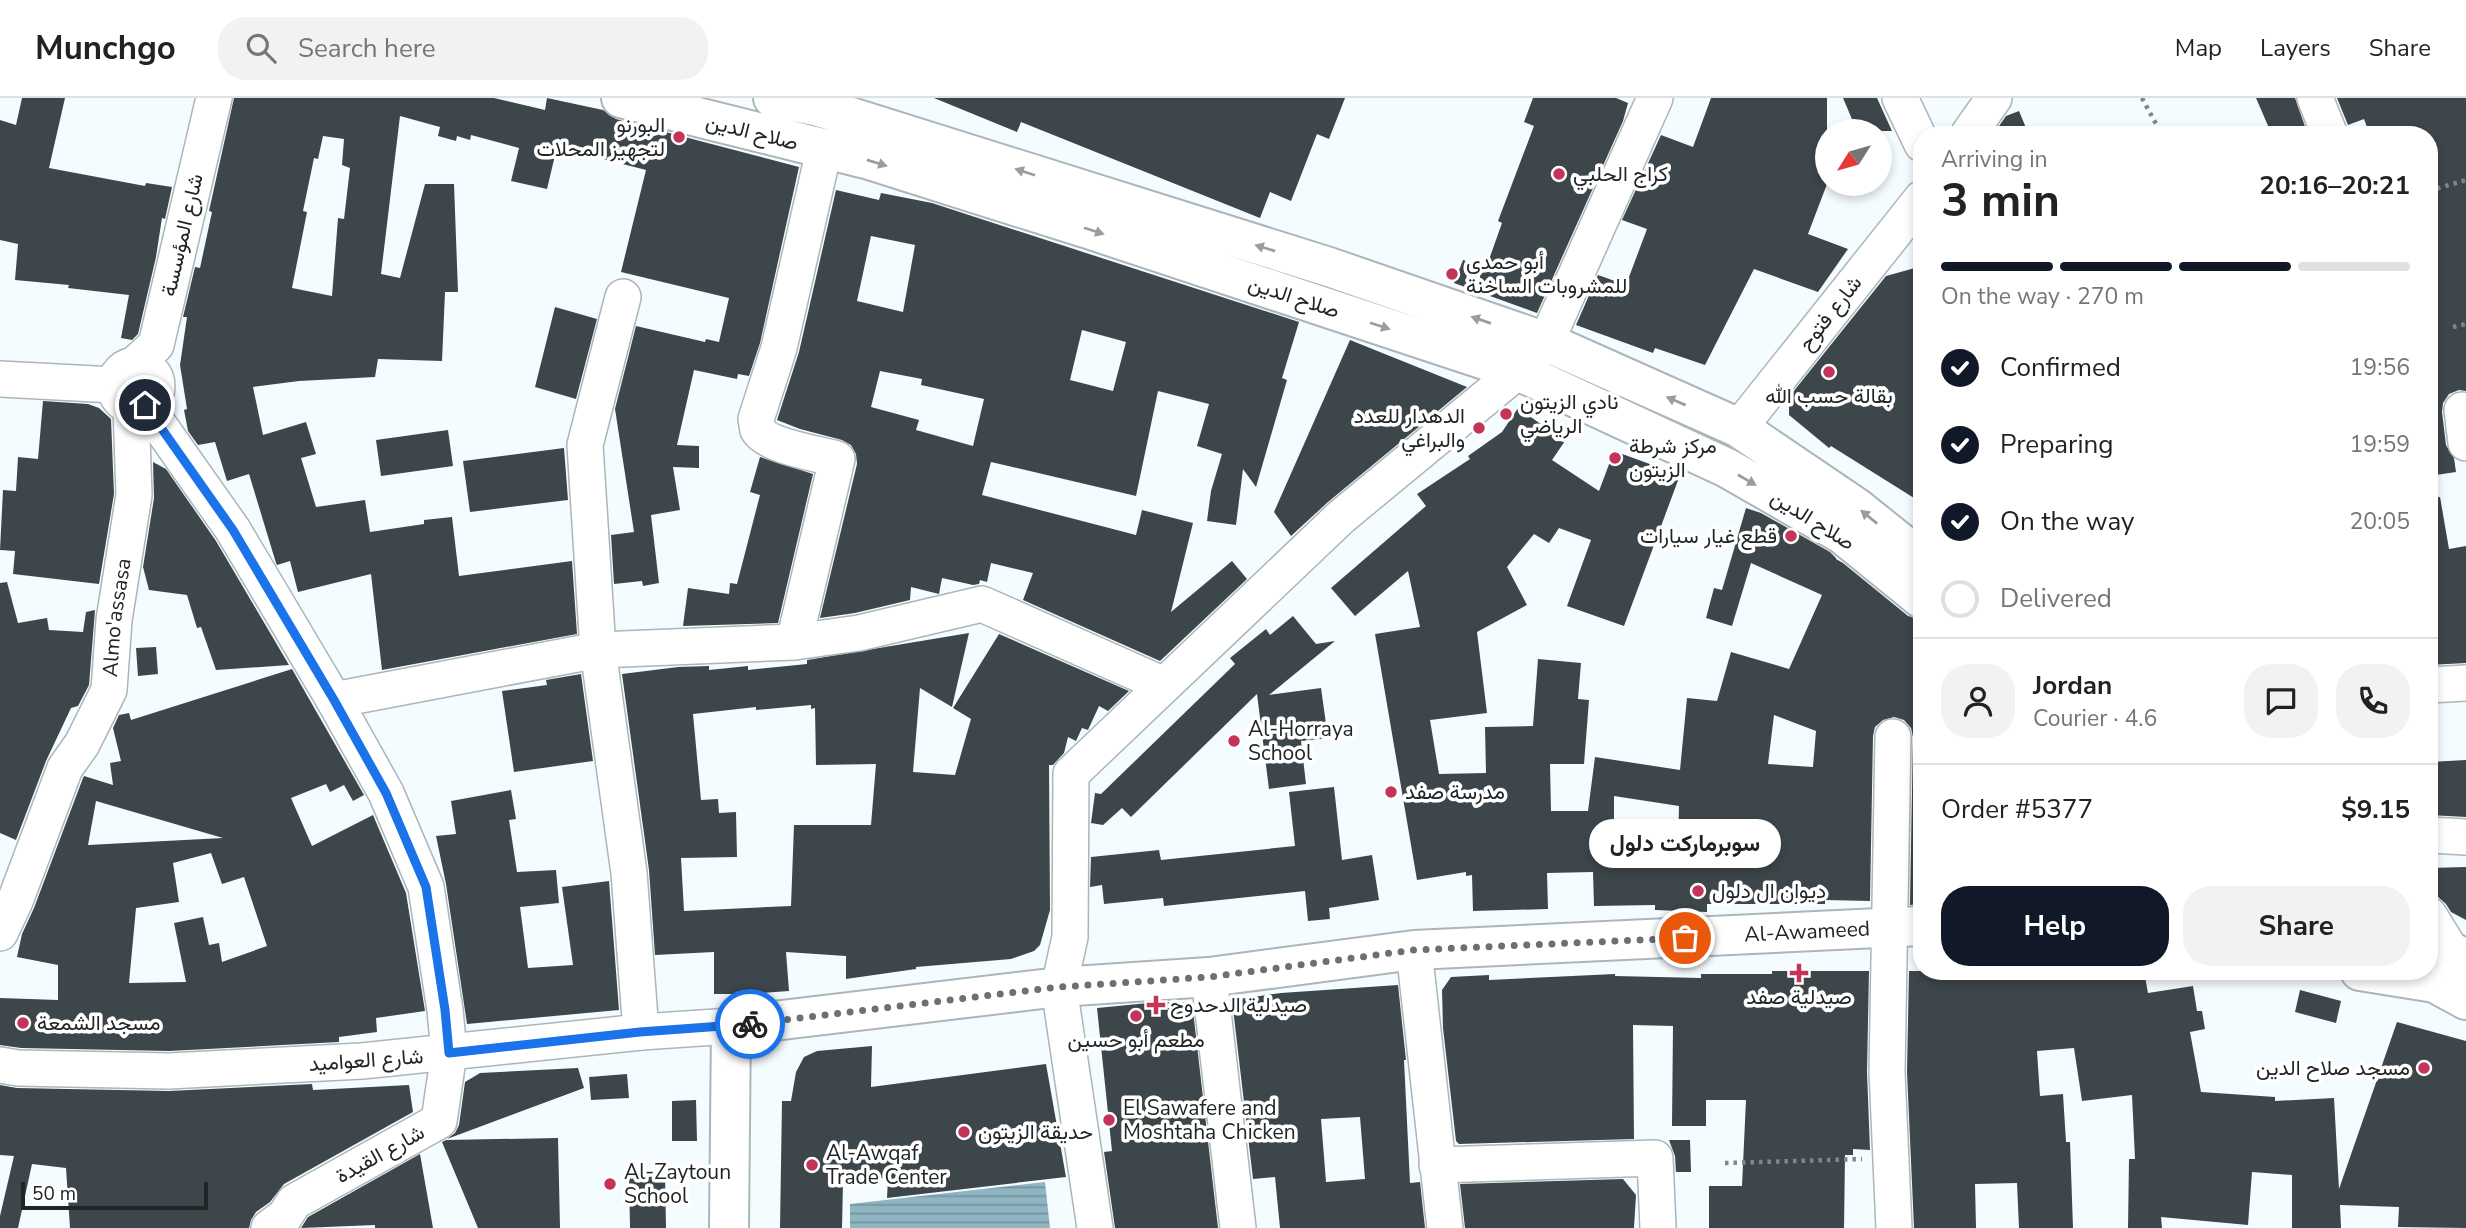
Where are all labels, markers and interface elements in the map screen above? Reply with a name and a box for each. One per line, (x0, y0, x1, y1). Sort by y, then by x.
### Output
search box (218, 17, 708, 80)
text: Munchgo (35, 26, 176, 71)
icon: search (242, 29, 280, 67)
text: Search here (298, 31, 436, 66)
text: Map (2175, 32, 2222, 64)
text: Layers (2260, 32, 2331, 64)
text: Share (2369, 32, 2431, 64)
street label: صلاح الدين (703, 107, 801, 157)
place label: البورنو لتجهيز المحلات (537, 111, 665, 163)
north arrow (1815, 119, 1892, 196)
map controls (1815, 119, 1892, 196)
marker: البورنو لتجهيز المحلات (671, 129, 687, 145)
text: Arriving in (1941, 144, 2048, 175)
one-way arrow (867, 158, 888, 169)
place label: كراج الحلبي (1573, 160, 1668, 191)
one-way arrow (1014, 166, 1035, 177)
marker: كراج الحلبي (1551, 166, 1567, 182)
text: 20:16–20:21 (2259, 168, 2410, 203)
text: 3 min (1941, 169, 2060, 232)
street label: شارع المؤسسة (154, 171, 210, 299)
one-way arrow (1084, 226, 1105, 237)
one-way arrow (1255, 242, 1276, 252)
place label: أبو حمدي للمشروبات الساخنة (1466, 248, 1627, 300)
marker: أبو حمدي للمشروبات الساخنة (1444, 266, 1460, 282)
street label: صلاح الدين (1245, 269, 1343, 325)
street label: شارع فتوح (1792, 270, 1868, 356)
text: On the way · 270 m (1941, 281, 2144, 312)
one-way arrow (1471, 314, 1492, 325)
one-way arrow (1370, 321, 1391, 331)
icon: check (1941, 349, 1979, 387)
text: Confirmed (2000, 350, 2121, 385)
text: 19:56 (2350, 352, 2410, 383)
marker: بقالة حسب الله (1821, 364, 1837, 380)
pin (115, 375, 175, 435)
place label: بقالة حسب الله (1765, 382, 1893, 410)
icon: home (126, 386, 164, 424)
place label: نادي الزيتون الرياضي (1520, 388, 1618, 443)
one-way arrow (1666, 395, 1686, 407)
place label: الدهدار للعدد والبراغي (1354, 402, 1465, 457)
marker: نادي الزيتون الرياضي (1498, 406, 1514, 422)
marker: الدهدار للعدد والبراغي (1471, 420, 1487, 436)
icon: check (1941, 426, 1979, 464)
text: Preparing (2000, 427, 2113, 462)
text: 19:59 (2350, 429, 2410, 460)
place label: مركز شرطة الزيتون (1629, 432, 1717, 484)
marker: مركز شرطة الزيتون (1607, 450, 1623, 466)
one-way arrow (1737, 474, 1757, 486)
street label: صلاح الدين (1766, 483, 1860, 557)
icon: check (1941, 503, 1979, 541)
text: On the way (2000, 504, 2134, 539)
text: 20:05 (2350, 506, 2410, 537)
one-way arrow (1860, 510, 1878, 525)
place label: قطع غيار سيارات (1640, 522, 1777, 550)
marker: قطع غيار سيارات (1783, 528, 1799, 544)
street label: Almo'assasa (96, 556, 138, 678)
text: Delivered (2000, 581, 2112, 616)
button: person (1941, 664, 2015, 738)
button: chat (2244, 664, 2318, 738)
button: phone (2336, 664, 2410, 738)
text: Jordan (2033, 668, 2112, 703)
text: Courier · 4.6 (2033, 703, 2157, 734)
place label: Al-Horraya School (1248, 715, 1354, 767)
marker: Al-Horraya School (1226, 733, 1242, 749)
place label: مدرسة صفد (1405, 778, 1505, 806)
marker: مدرسة صفد (1383, 784, 1399, 800)
text: Order #5377 (1941, 792, 2093, 827)
text: $9.15 (2341, 792, 2410, 827)
callout: سوبرماركت دلول (1589, 819, 1781, 868)
text: سوبرماركت دلول (1610, 828, 1760, 859)
place label: ديوان ال دلول (1712, 877, 1826, 905)
marker: ديوان ال دلول (1690, 883, 1706, 899)
button: Help (1941, 886, 2169, 966)
button: Share (2183, 886, 2410, 966)
pin (1655, 908, 1715, 968)
street label: Al-Awameed (1744, 914, 1871, 948)
icon: bag (1666, 919, 1704, 957)
marker: صيدلية صفد (1791, 965, 1807, 981)
place label: صيدلية صفد (1746, 983, 1852, 1011)
courier (715, 989, 785, 1059)
place label: صيدلية الدحدوح (1170, 991, 1307, 1019)
marker: صيدلية الدحدوح (1148, 997, 1164, 1013)
icon: bike (731, 1005, 769, 1043)
marker: مطعم أبو حسين (1128, 1008, 1144, 1024)
place label: مسجد الشمعة (37, 1009, 160, 1037)
marker: مسجد الشمعة (15, 1015, 31, 1031)
place label: مطعم أبو حسين (1067, 1026, 1205, 1054)
street label: شارع العواميد (308, 1042, 424, 1078)
place label: مسجد صلاح الدين (2256, 1054, 2410, 1082)
marker: مسجد صلاح الدين (2416, 1060, 2432, 1076)
place label: El Sawafere and Moshtaha Chicken (1123, 1094, 1296, 1146)
marker: El Sawafere and Moshtaha Chicken (1101, 1112, 1117, 1128)
street label: شارع القيدة (331, 1118, 429, 1190)
place label: حديقة الزيتون (978, 1118, 1093, 1146)
marker: حديقة الزيتون (956, 1124, 972, 1140)
place label: Al-Awqaf Trade Center (826, 1139, 947, 1191)
marker: Al-Awqaf Trade Center (804, 1157, 820, 1173)
place label: Al-Zaytoun School (624, 1158, 731, 1210)
marker: Al-Zaytoun School (602, 1176, 618, 1192)
scale bar (21, 1179, 208, 1211)
text: 50 m (32, 1181, 76, 1207)

